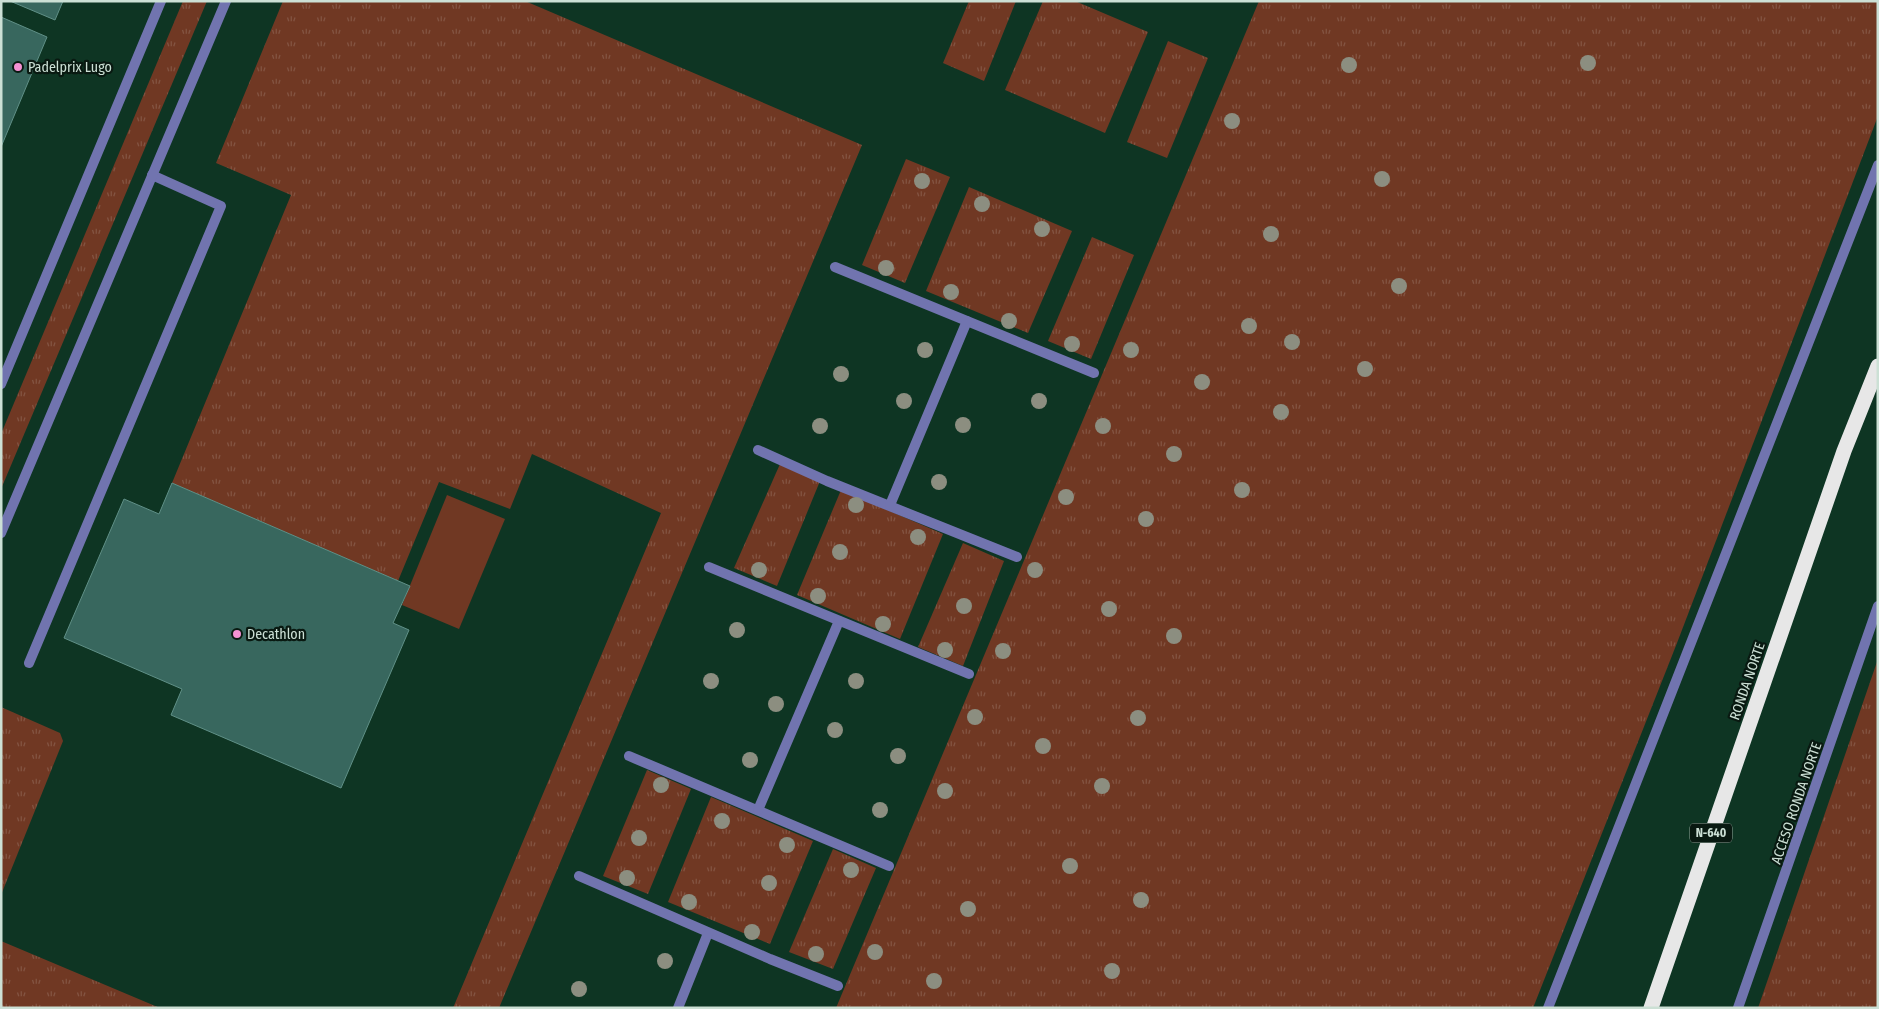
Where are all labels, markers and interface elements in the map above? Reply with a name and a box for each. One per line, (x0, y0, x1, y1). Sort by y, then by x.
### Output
place label: Padelprix Lugo (28, 59, 112, 76)
marker: Padelprix Lugo (12, 61, 24, 73)
place label: Decathlon (247, 626, 305, 643)
marker: Decathlon (231, 628, 243, 640)
street label: RONDA NORTE (1726, 640, 1769, 722)
street label: ACCESO RONDA NORTE (1768, 740, 1825, 866)
road number: N-640 (1690, 824, 1732, 842)

